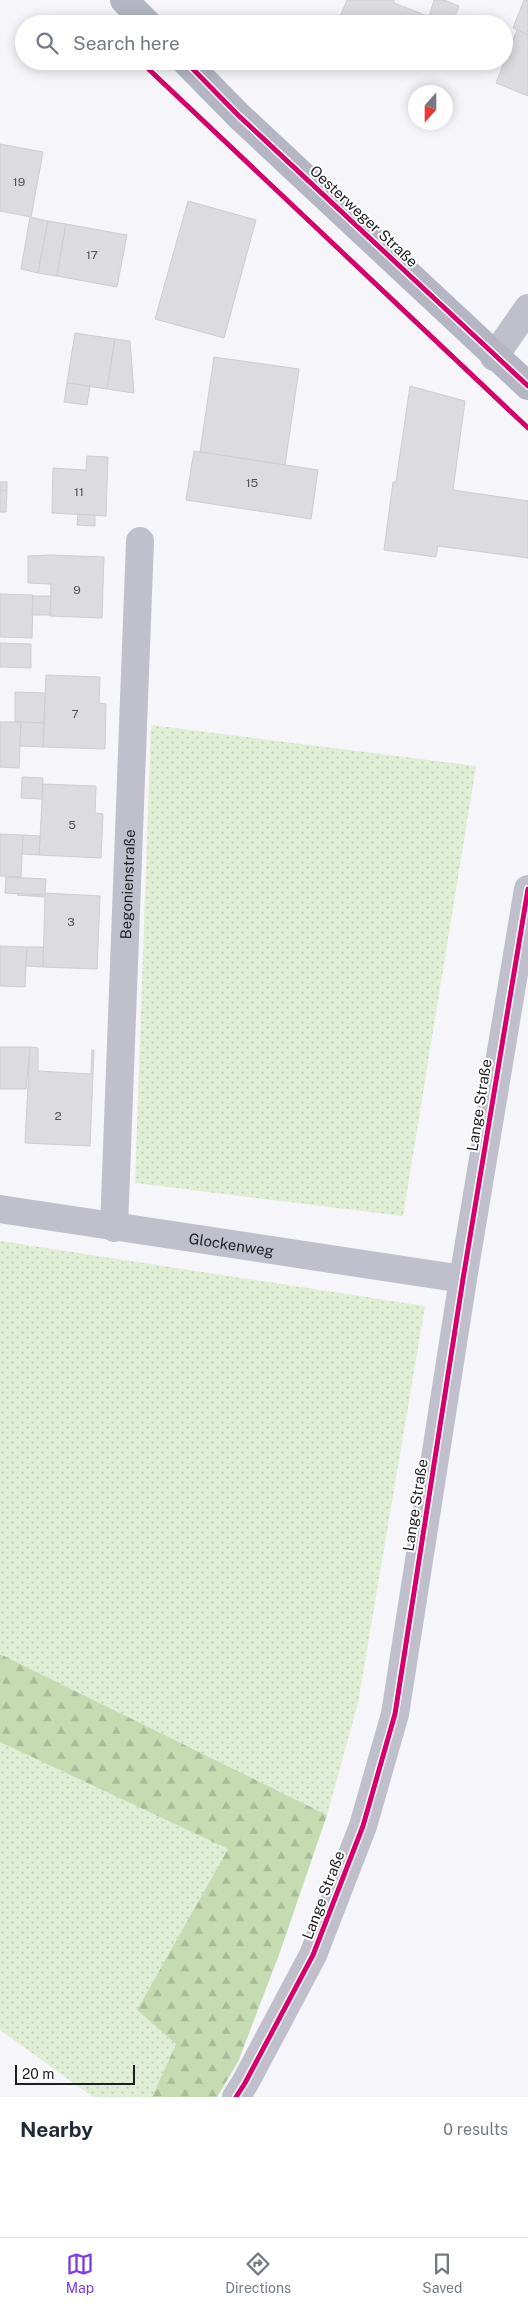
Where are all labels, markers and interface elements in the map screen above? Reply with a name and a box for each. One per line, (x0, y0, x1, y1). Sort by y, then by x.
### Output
search box (15, 15, 513, 70)
icon: search (33, 29, 61, 57)
text: Search here (73, 32, 180, 54)
north arrow (408, 85, 453, 130)
street label: Oesterweger Straße (307, 162, 421, 270)
house number: 19 (13, 175, 25, 189)
house number: 17 (86, 248, 98, 262)
house number: 15 (246, 476, 259, 490)
house number: 11 (74, 485, 84, 499)
house number: 9 (73, 583, 81, 597)
house number: 7 (71, 707, 79, 721)
house number: 5 (68, 818, 76, 832)
street label: Begonienstraße (116, 829, 138, 940)
house number: 3 (67, 915, 75, 929)
street label: Lange Straße (463, 1058, 495, 1152)
house number: 2 (54, 1109, 62, 1123)
street label: Glockenweg (188, 1229, 275, 1259)
street label: Lange Straße (399, 1458, 431, 1552)
street label: Lange Straße (298, 1848, 348, 1942)
scale bar (15, 2062, 135, 2085)
text: 20 m (22, 2066, 54, 2082)
text: Nearby (20, 2117, 93, 2142)
text: 0 results (443, 2120, 508, 2139)
tab: Map (66, 2250, 94, 2296)
tab: Directions (225, 2250, 291, 2296)
tab: Saved (422, 2250, 462, 2296)

